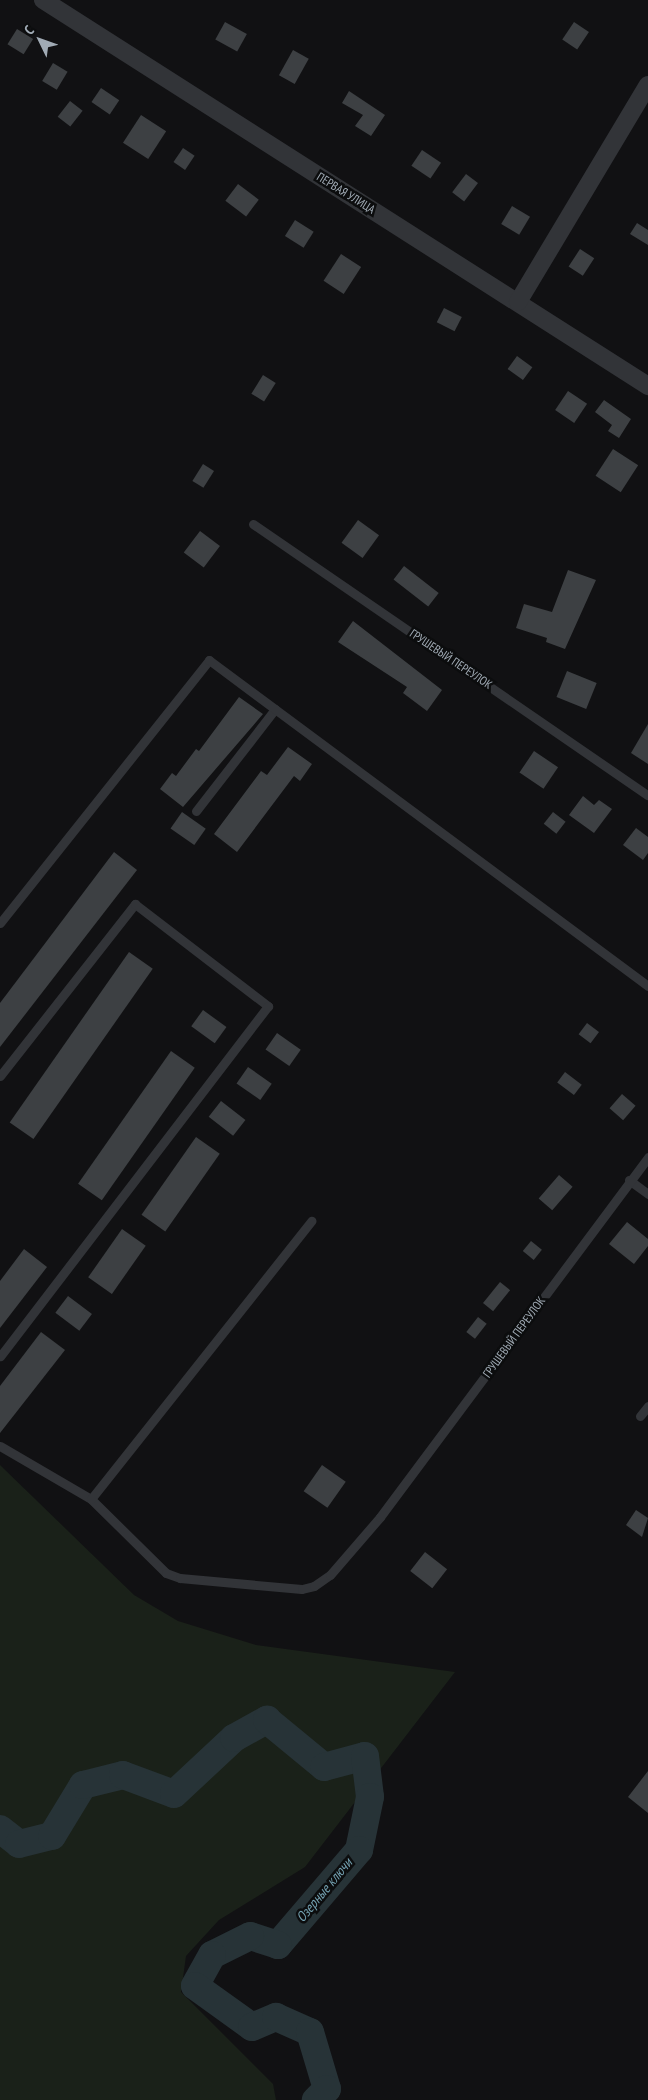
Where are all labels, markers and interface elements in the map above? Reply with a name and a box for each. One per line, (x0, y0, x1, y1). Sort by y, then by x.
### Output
north arrow (15, 15, 65, 65)
text: С (20, 22, 38, 38)
street label: ПЕРВАЯ УЛИЦА (314, 169, 378, 217)
street label: ГРУШЕВЫЙ ПЕРЕУЛОК (407, 626, 495, 692)
street label: ГРУШЕВЫЙ ПЕРЕУЛОК (480, 1294, 548, 1380)
water label: Озерные ключи (292, 1855, 356, 1925)

